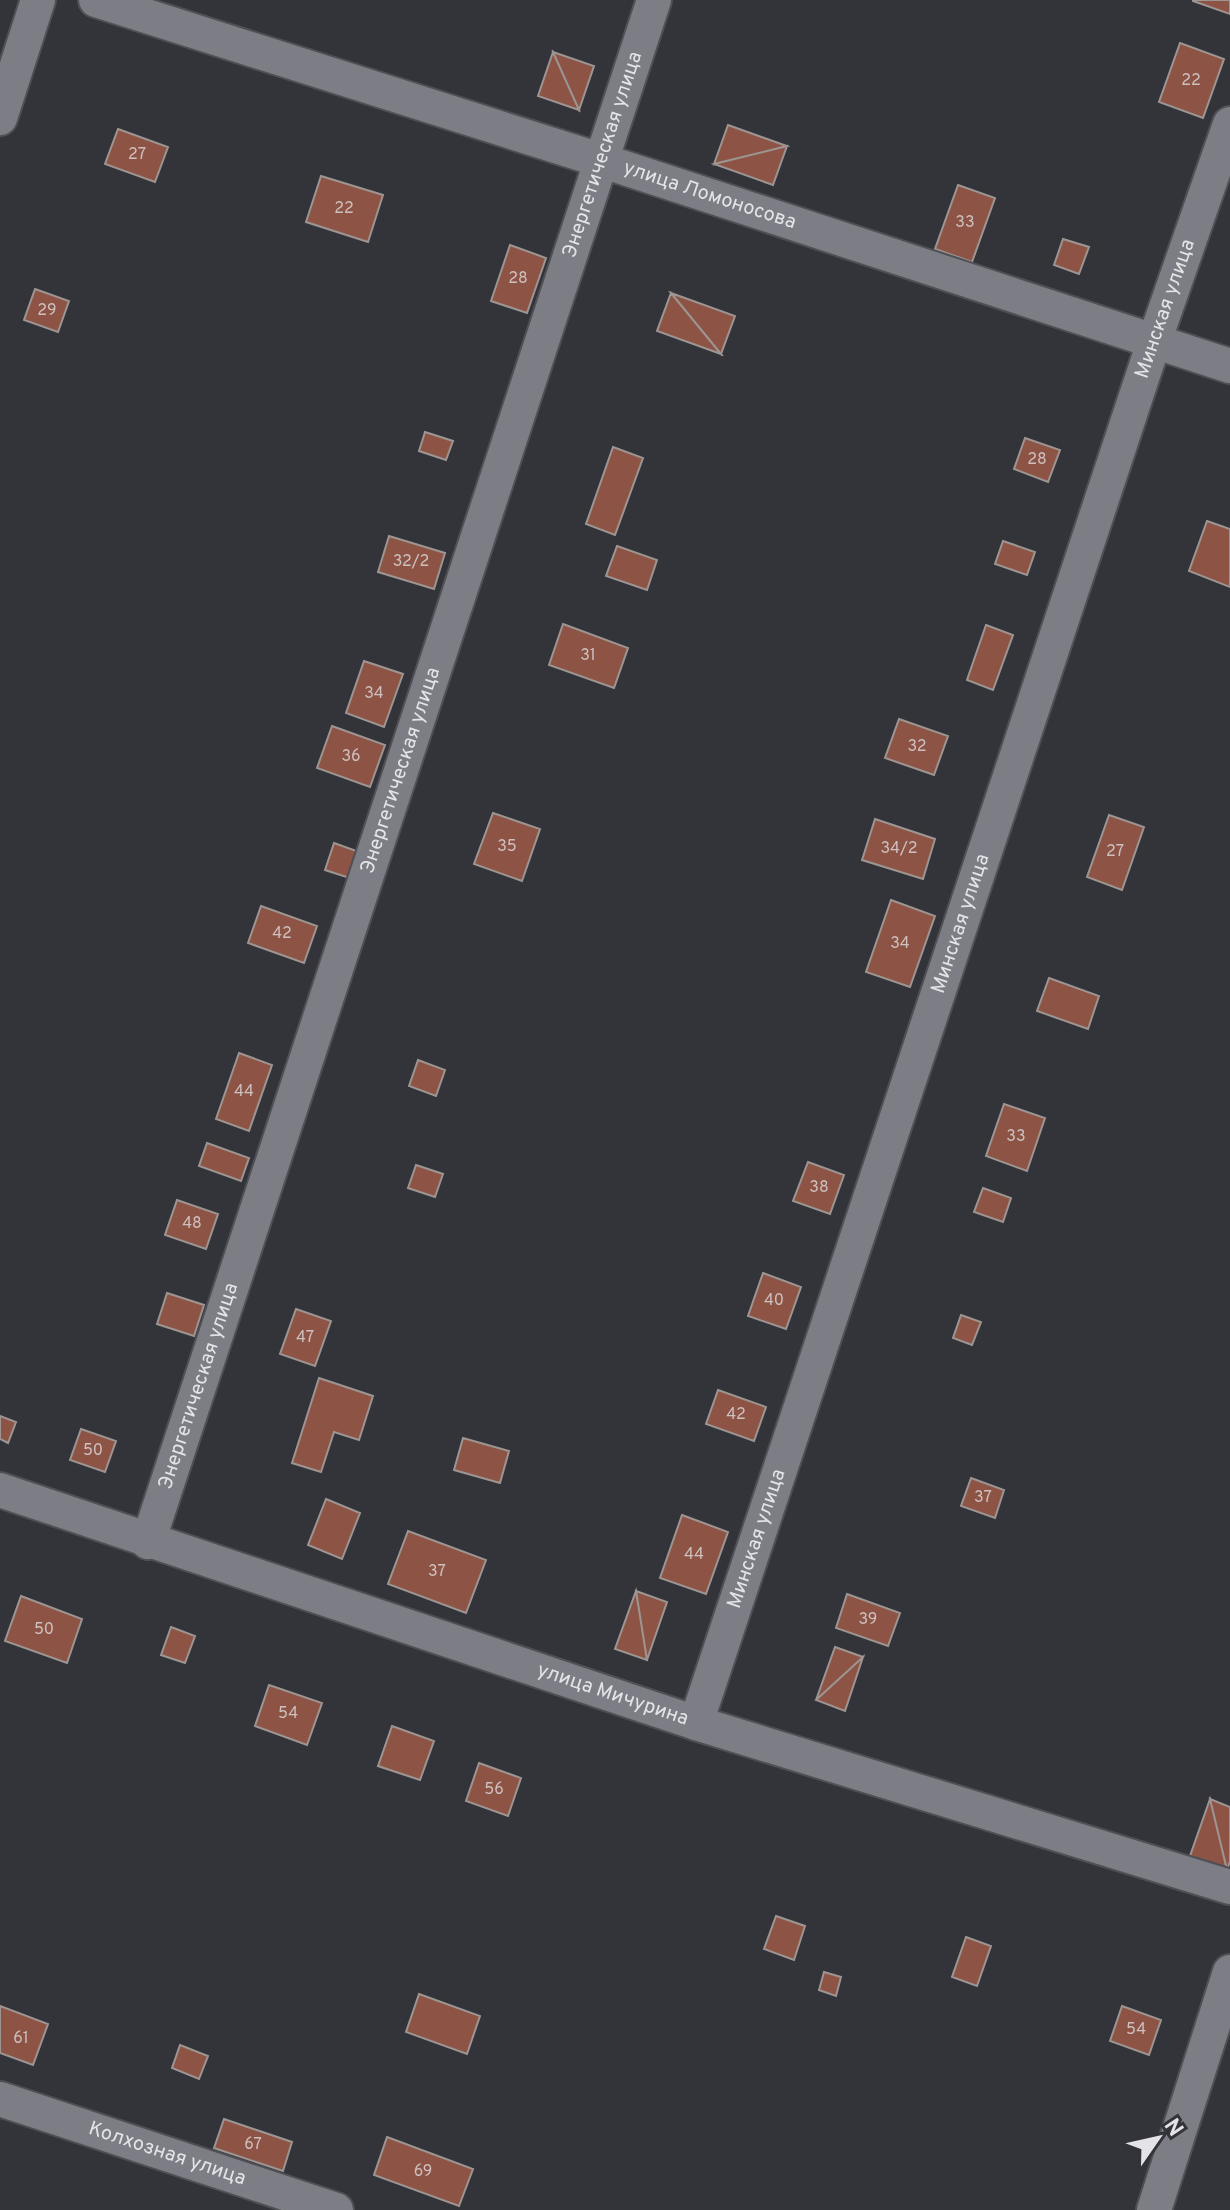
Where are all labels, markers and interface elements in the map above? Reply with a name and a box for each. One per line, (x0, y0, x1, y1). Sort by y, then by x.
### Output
street label: Энергетическая улица (557, 48, 649, 261)
house number: 22 (1181, 71, 1201, 91)
house number: 27 (128, 145, 146, 165)
street label: улица Ломоносова (620, 155, 799, 236)
house number: 22 (334, 199, 354, 219)
house number: 33 (955, 213, 975, 233)
street label: Минская улица (1130, 236, 1202, 382)
house number: 28 (508, 269, 528, 289)
house number: 29 (37, 301, 57, 321)
house number: 28 (1027, 450, 1047, 470)
house number: 32/2 (393, 552, 429, 572)
house number: 31 (580, 646, 596, 666)
street label: Энергетическая улица (355, 664, 447, 877)
house number: 34 (364, 684, 384, 704)
house number: 32 (907, 737, 927, 757)
house number: 36 (341, 747, 361, 767)
house number: 35 (497, 837, 517, 857)
house number: 34/2 (880, 839, 918, 859)
house number: 27 (1106, 842, 1124, 862)
street label: Минская улица (926, 851, 996, 997)
house number: 42 (272, 924, 292, 944)
house number: 34 (890, 934, 910, 954)
house number: 44 (234, 1082, 254, 1102)
house number: 33 (1006, 1127, 1026, 1147)
house number: 38 (809, 1178, 829, 1198)
house number: 48 (182, 1214, 202, 1234)
street label: Энергетическая улица (153, 1280, 245, 1493)
house number: 40 (764, 1291, 784, 1311)
house number: 47 (296, 1328, 314, 1348)
house number: 42 (726, 1405, 746, 1425)
house number: 50 (83, 1441, 103, 1461)
street label: Минская улица (722, 1466, 792, 1612)
house number: 37 (974, 1488, 992, 1508)
house number: 44 (684, 1545, 704, 1565)
house number: 37 (428, 1562, 446, 1582)
house number: 39 (859, 1610, 877, 1630)
house number: 50 (34, 1620, 54, 1640)
street label: улица Мичурина (533, 1658, 692, 1733)
house number: 54 (278, 1704, 298, 1724)
house number: 56 (484, 1780, 504, 1800)
house number: 54 (1126, 2020, 1146, 2040)
house number: 61 (13, 2029, 29, 2049)
north arrow (1118, 2098, 1198, 2178)
text: N (1157, 2114, 1188, 2142)
street label: Колхозная улица (85, 2116, 249, 2192)
house number: 67 (244, 2135, 262, 2155)
house number: 69 (414, 2162, 432, 2182)

